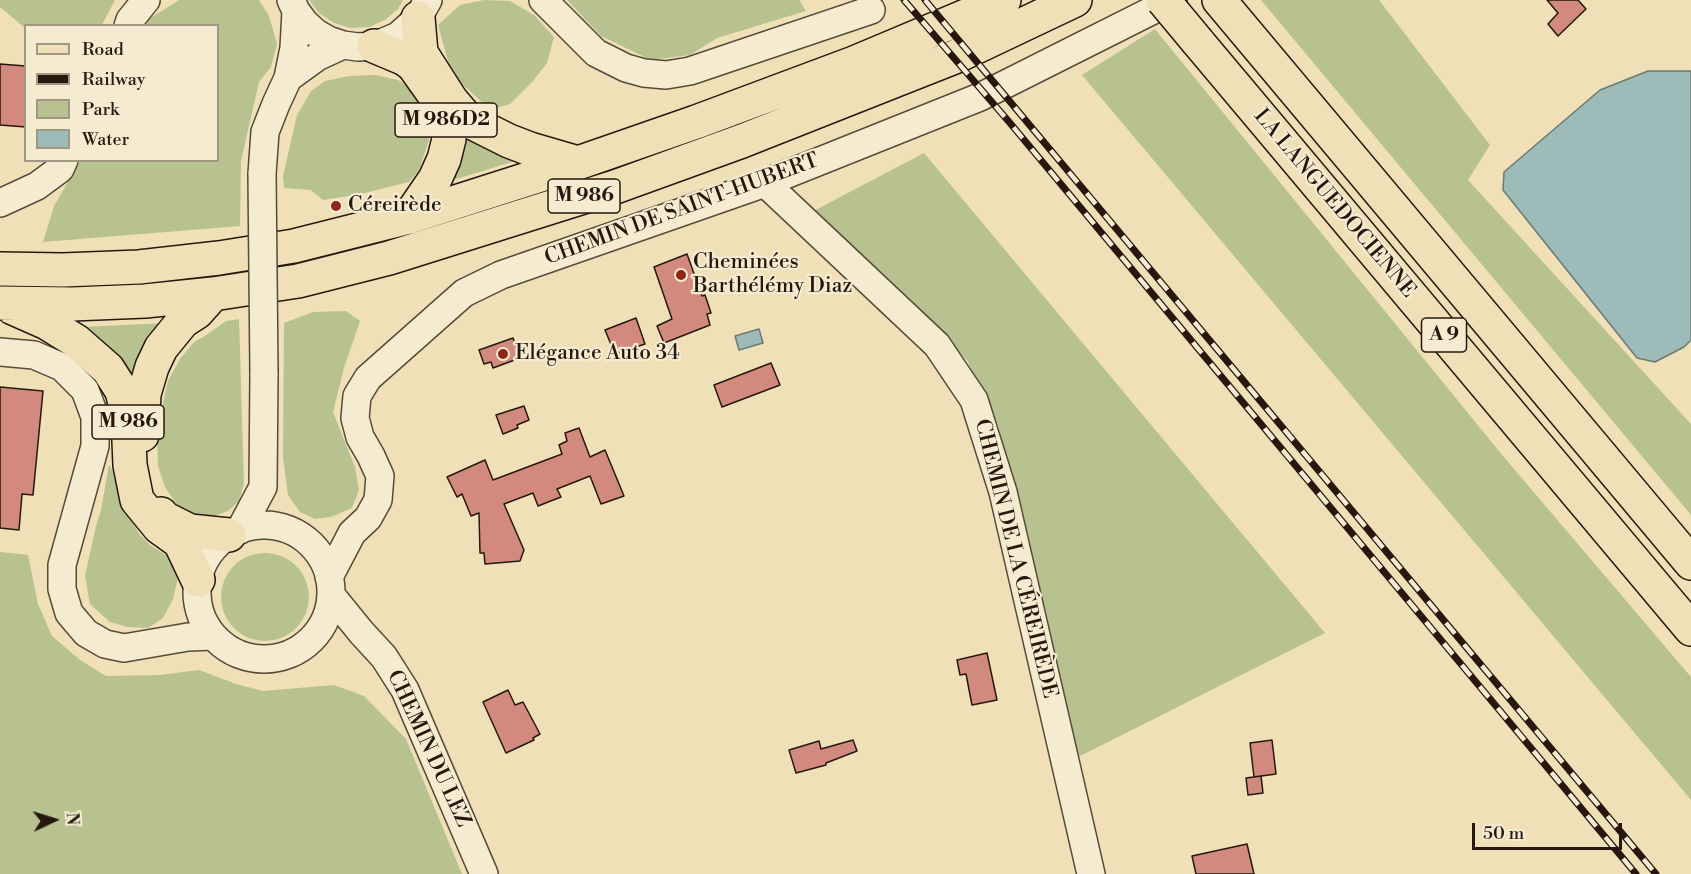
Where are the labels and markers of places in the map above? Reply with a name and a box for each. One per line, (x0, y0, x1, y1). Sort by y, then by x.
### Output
place label: Céreirède (348, 193, 442, 219)
marker: Céreirède (329, 199, 343, 213)
place label: Cheminées Barthélémy Diaz (693, 250, 852, 300)
marker: Cheminées Barthélémy Diaz (674, 268, 688, 282)
place label: Elégance Auto 34 (515, 341, 680, 367)
marker: Elégance Auto 34 (496, 347, 510, 361)

